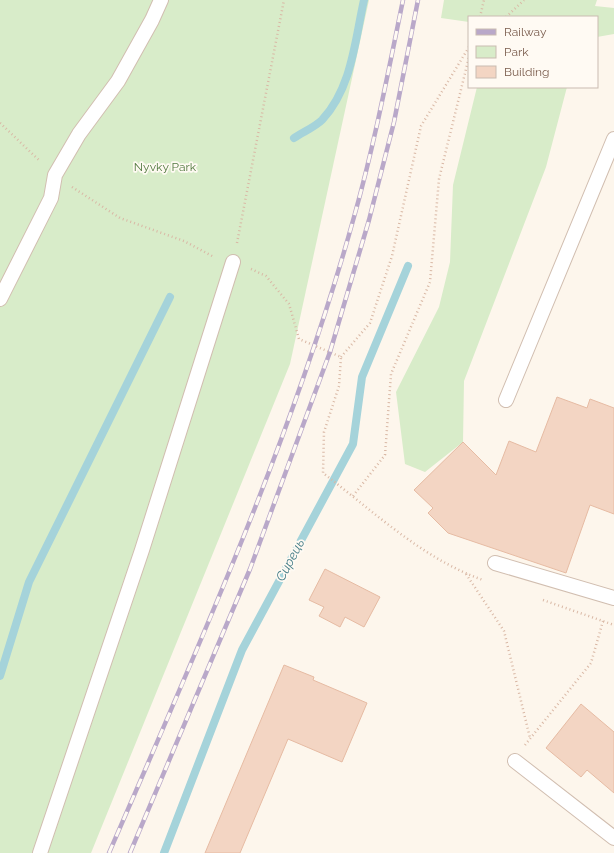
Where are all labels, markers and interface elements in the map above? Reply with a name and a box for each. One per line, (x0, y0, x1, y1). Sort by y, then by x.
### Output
legend (468, 16, 598, 88)
text: Railway (504, 25, 547, 39)
text: Park (504, 45, 529, 59)
text: Building (504, 65, 550, 79)
park label: Nyvky Park (134, 160, 197, 174)
water label: Сирець (273, 536, 307, 584)

